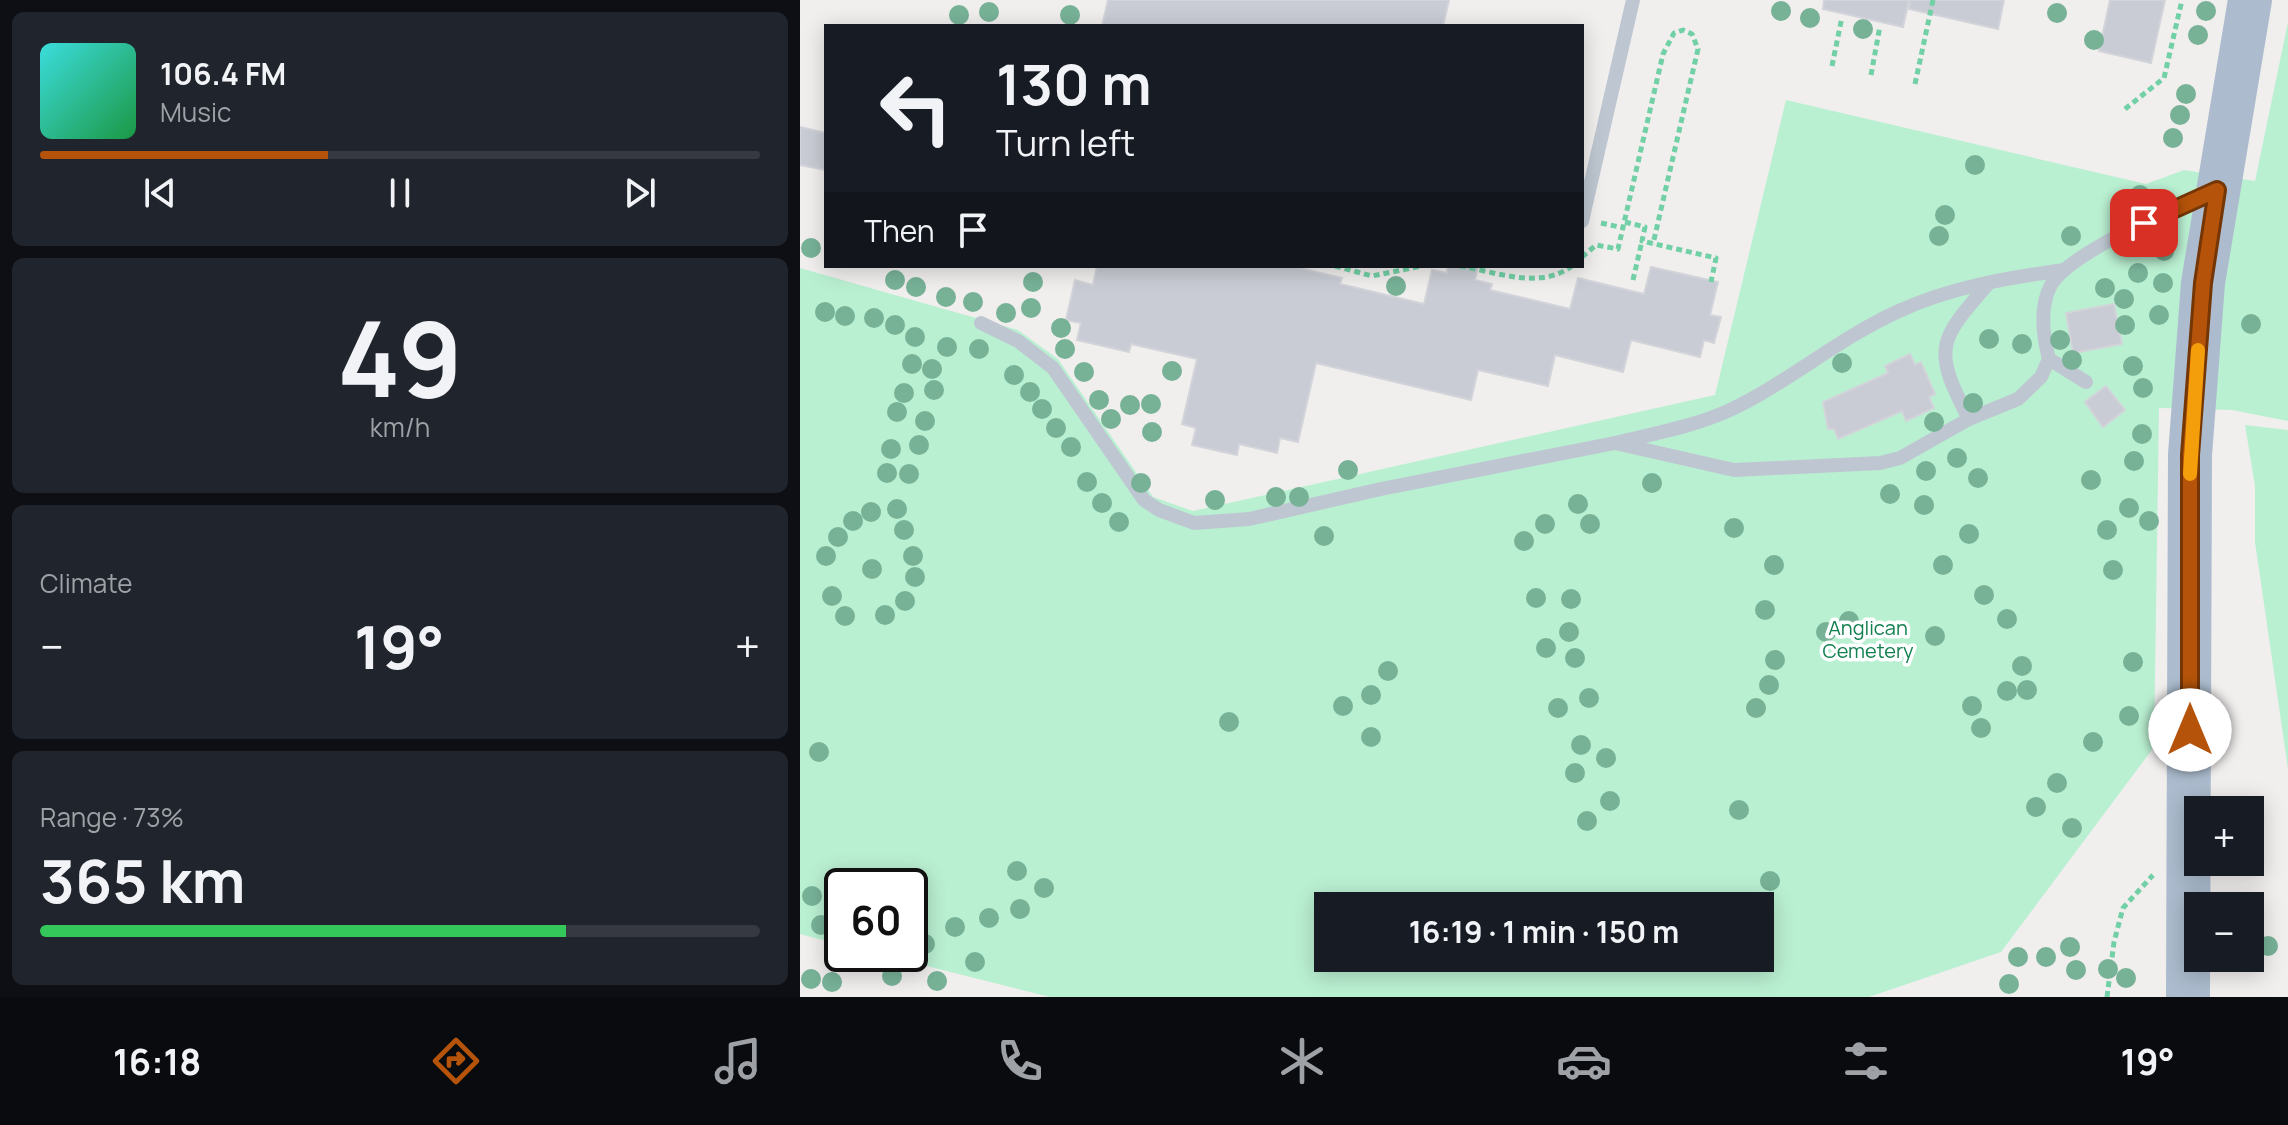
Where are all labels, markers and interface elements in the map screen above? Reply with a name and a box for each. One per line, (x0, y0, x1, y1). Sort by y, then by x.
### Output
text: 130 m (996, 45, 1152, 122)
text: 106.4 FM (160, 53, 286, 94)
icon: left (864, 56, 968, 160)
text: Music (160, 94, 231, 130)
text: Turn left (996, 118, 1135, 167)
icon: previous (138, 171, 182, 215)
icon: pause (378, 171, 422, 215)
icon: next (618, 171, 662, 215)
pin (2110, 189, 2178, 257)
icon: arrive (2122, 201, 2166, 245)
icon: arrive (951, 208, 995, 252)
text: Then (864, 210, 935, 251)
text: 49 (337, 286, 463, 428)
text: km/h (370, 409, 430, 445)
text: Climate (40, 565, 132, 601)
text: 19° (354, 605, 444, 687)
park label: Anglican Cemetery (1822, 614, 1914, 664)
text: − (40, 616, 64, 676)
text: + (735, 616, 760, 676)
position arrow (2148, 688, 2232, 772)
map controls (2184, 796, 2264, 972)
button: + (2184, 796, 2264, 876)
text: Range · 73% (40, 799, 184, 835)
text: 365 km (40, 839, 246, 921)
speed limit sign: 60 (824, 868, 928, 972)
button: − (2184, 892, 2264, 972)
text: 16:19 · 1 min · 150 m (1409, 911, 1679, 952)
icon: directions (428, 1033, 484, 1089)
icon: music (710, 1033, 766, 1089)
icon: phone (992, 1033, 1048, 1089)
icon: climate (1274, 1033, 1330, 1089)
icon: car (1556, 1033, 1612, 1089)
icon: filters (1838, 1033, 1894, 1089)
text: 16:18 (113, 1037, 201, 1086)
text: 19° (2120, 1037, 2175, 1086)

